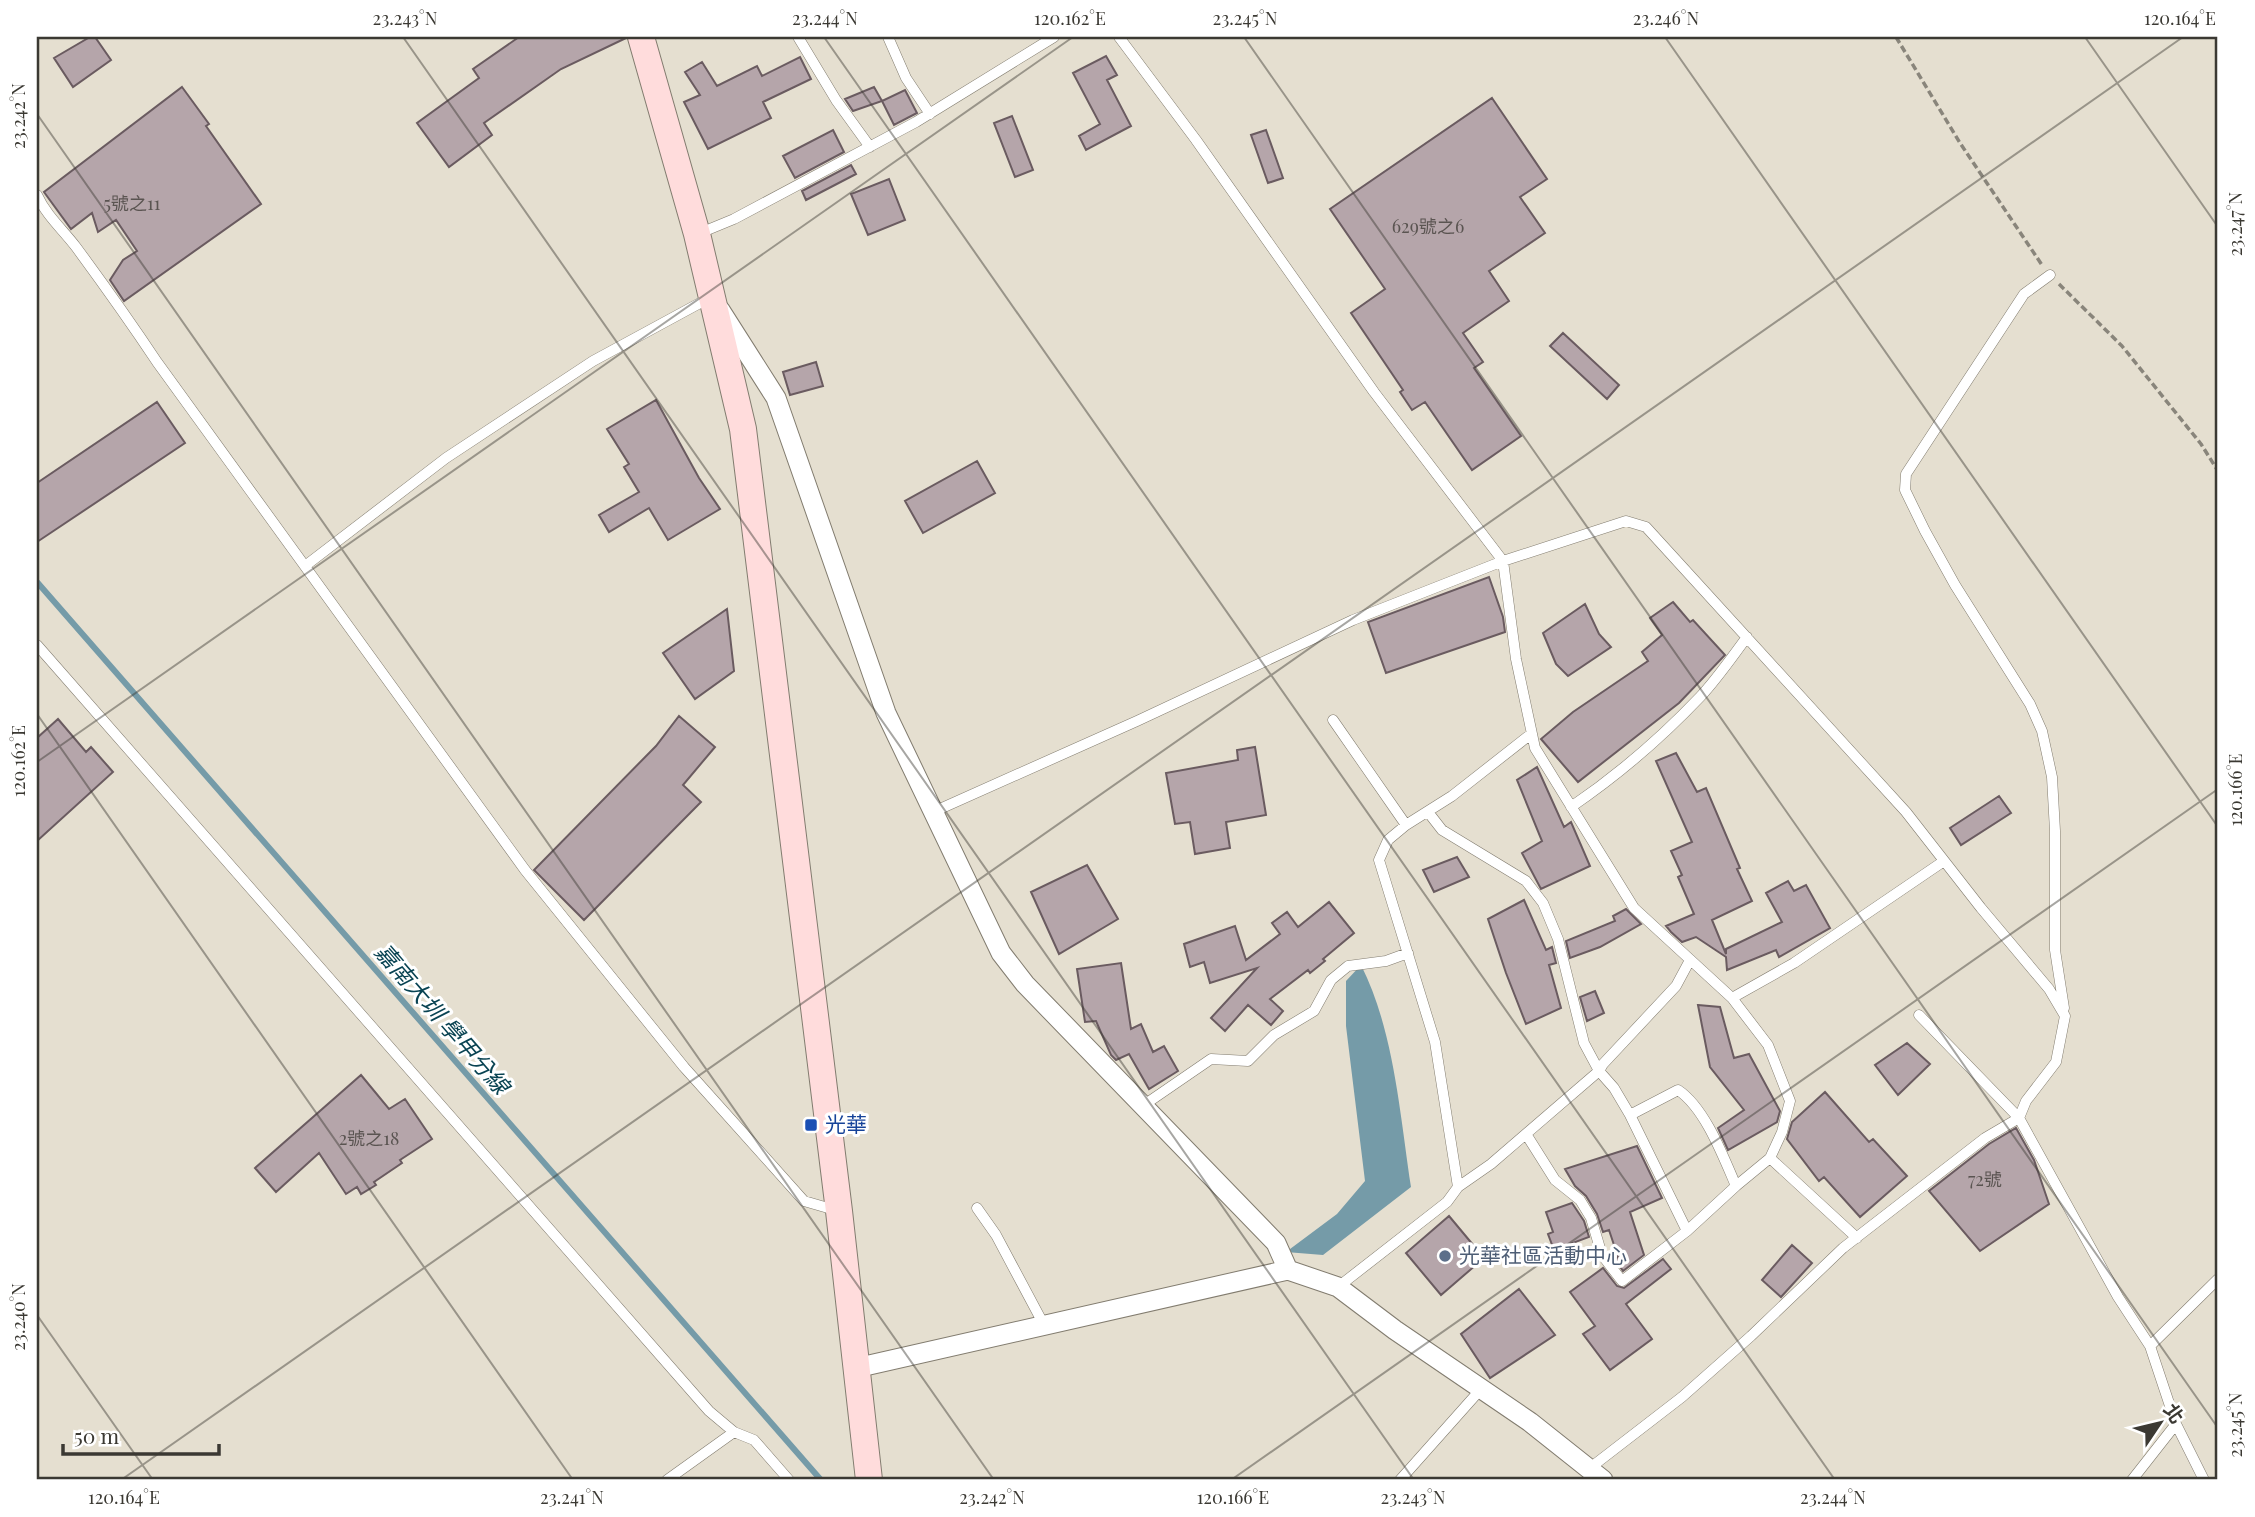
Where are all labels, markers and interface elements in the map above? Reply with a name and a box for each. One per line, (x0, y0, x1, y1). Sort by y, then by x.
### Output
text: 23.243°N (373, 6, 438, 30)
text: 23.244°N (792, 6, 858, 30)
text: 120.162°E (1034, 6, 1106, 30)
text: 23.245°N (1213, 6, 1278, 30)
text: 23.246°N (1633, 6, 1700, 30)
text: 120.164°E (2144, 6, 2216, 30)
text: 23.242°N (6, 83, 30, 149)
house number: 5號之11 (104, 191, 161, 215)
text: 23.247°N (2223, 191, 2247, 256)
house number: 629號之6 (1392, 214, 1464, 238)
text: 120.162°E (6, 725, 30, 797)
text: 120.166°E (2223, 754, 2247, 826)
water label: 嘉南大圳 學甲分線 (369, 936, 519, 1102)
place label: 光華 (825, 1109, 867, 1137)
marker: 光華 (803, 1117, 819, 1133)
house number: 2號之18 (339, 1126, 399, 1150)
house number: 72號 (1968, 1167, 2002, 1191)
place label: 光華社區活動中心 (1459, 1240, 1627, 1268)
marker: 光華社區活動中心 (1437, 1248, 1453, 1264)
text: 23.240°N (6, 1283, 30, 1351)
north arrow (2126, 1388, 2196, 1458)
text: 23.245°N (2223, 1392, 2247, 1457)
text: 北 (2159, 1397, 2191, 1428)
scale bar (63, 1412, 219, 1456)
text: 50 m (74, 1421, 120, 1449)
text: 120.164°E (88, 1485, 160, 1509)
text: 23.241°N (540, 1485, 604, 1509)
text: 23.242°N (959, 1485, 1025, 1509)
text: 120.166°E (1197, 1485, 1269, 1509)
text: 23.243°N (1381, 1485, 1446, 1509)
text: 23.244°N (1800, 1485, 1866, 1509)

